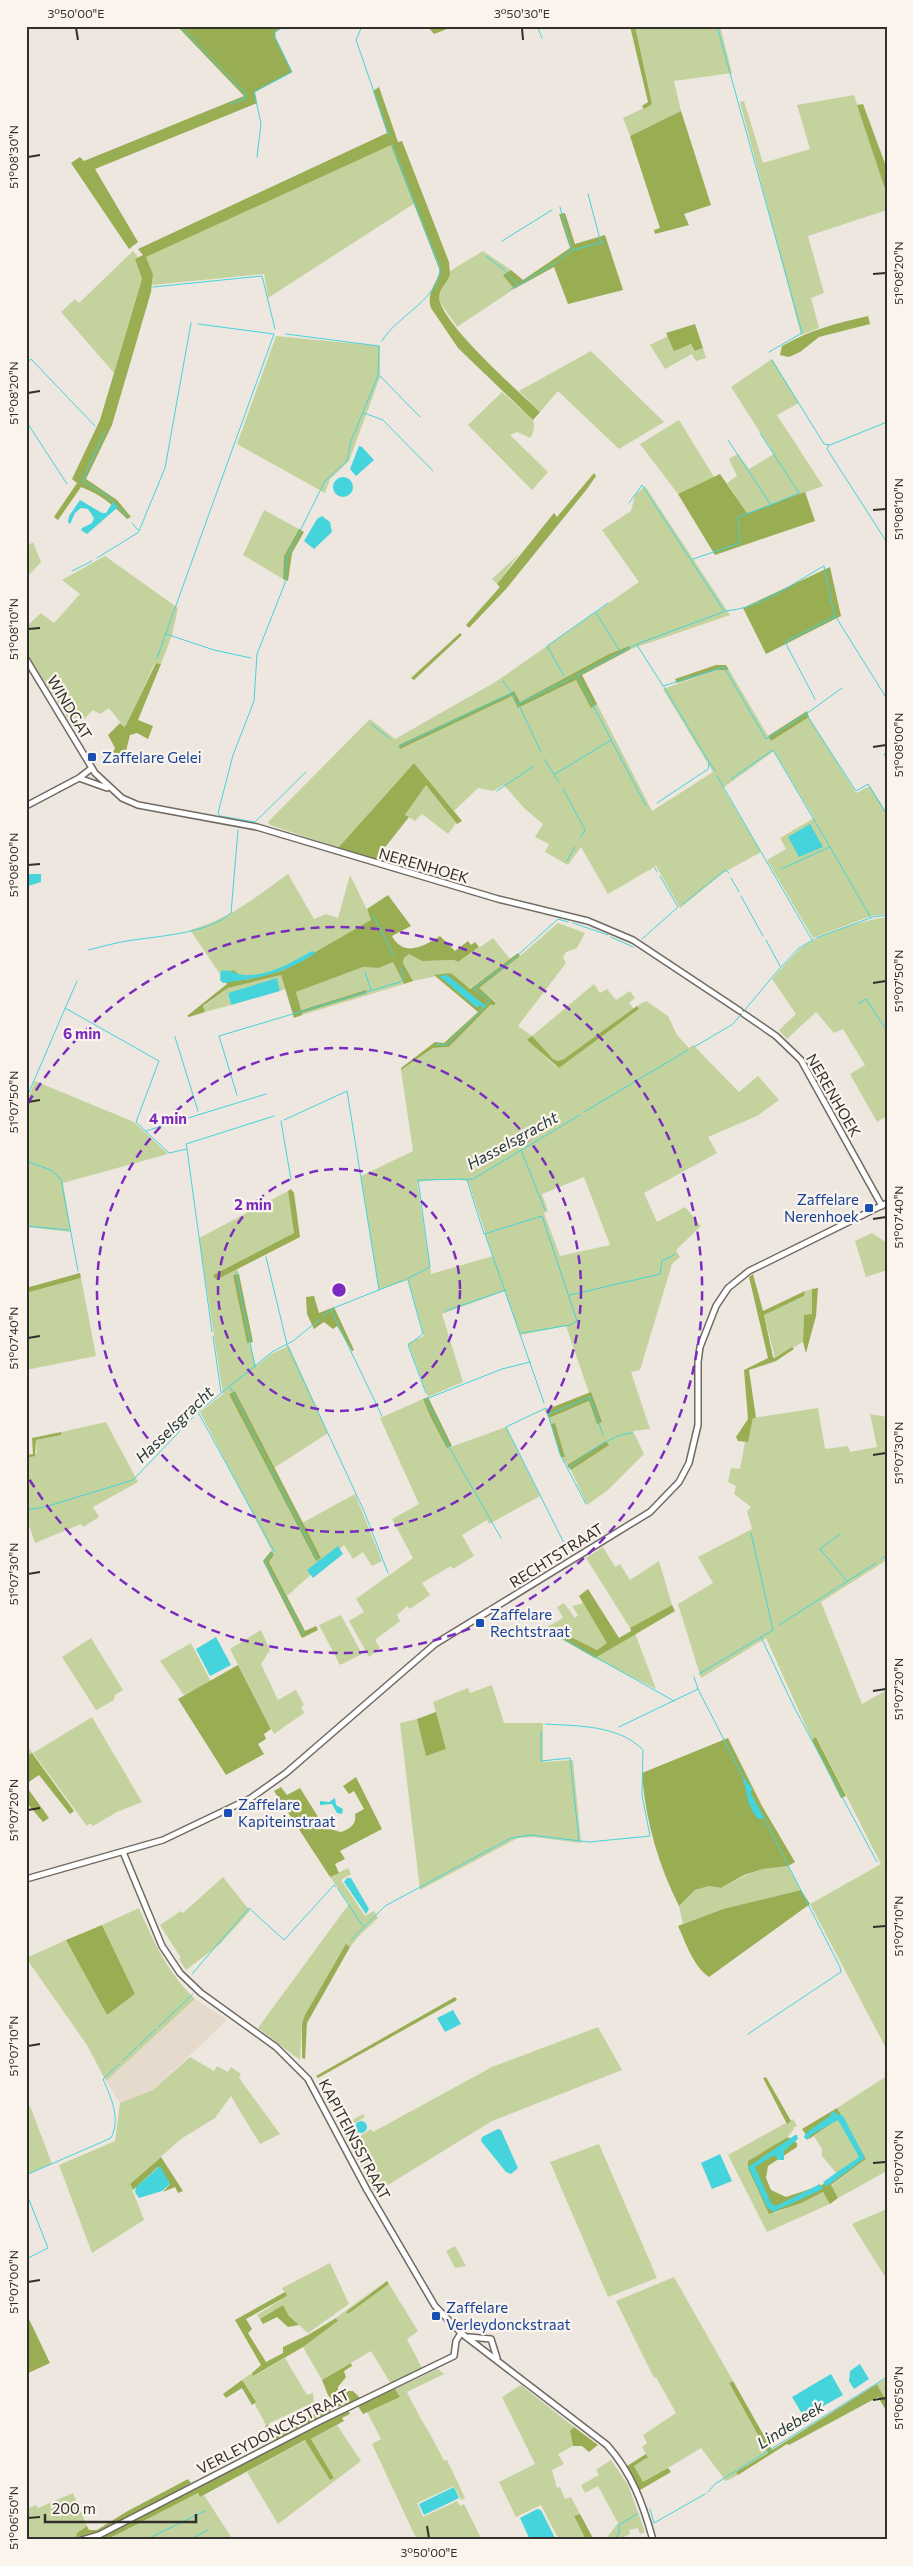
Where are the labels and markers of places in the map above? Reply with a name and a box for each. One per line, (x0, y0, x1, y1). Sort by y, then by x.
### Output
place label: Zaffelare Gelei (102, 748, 202, 766)
marker: Zaffelare Gelei (86, 751, 98, 763)
place label: Zaffelare Nerenhoek (784, 1190, 859, 1225)
marker: Zaffelare Nerenhoek (863, 1202, 875, 1214)
centre of rings (330, 1281, 348, 1299)
place label: Zaffelare Rechtstraat (490, 1605, 570, 1640)
marker: Zaffelare Rechtstraat (474, 1617, 486, 1629)
place label: Zaffelare Kapiteinstraat (238, 1795, 336, 1830)
marker: Zaffelare Kapiteinstraat (222, 1807, 234, 1819)
place label: Zaffelare Verleydonckstraat (446, 2298, 571, 2333)
marker: Zaffelare Verleydonckstraat (430, 2310, 442, 2322)

